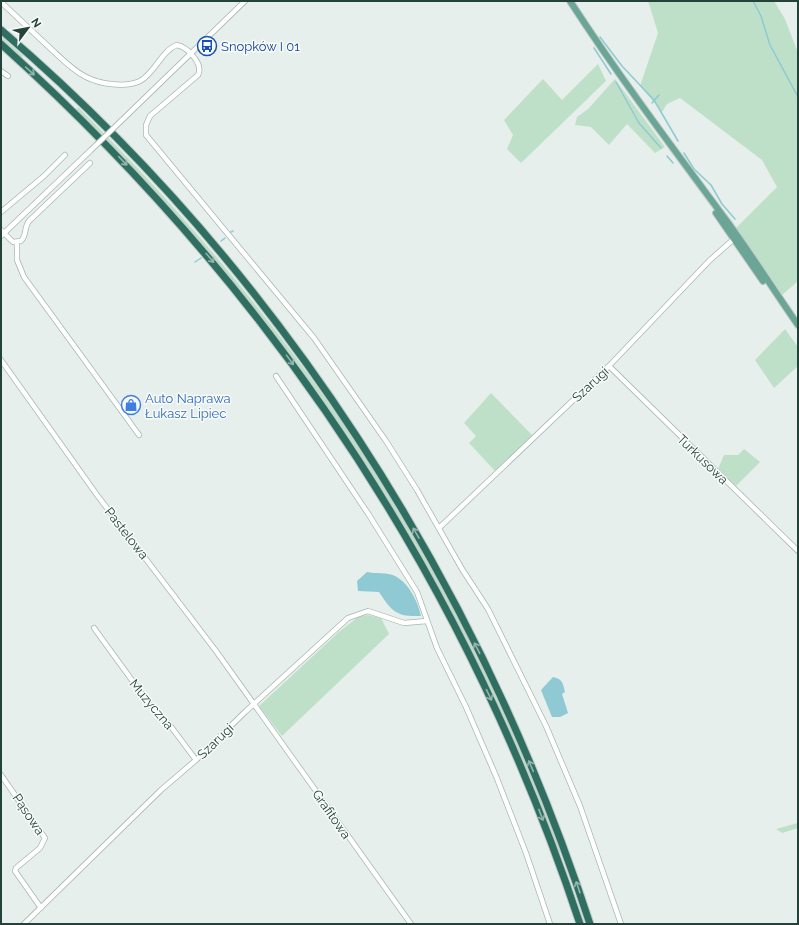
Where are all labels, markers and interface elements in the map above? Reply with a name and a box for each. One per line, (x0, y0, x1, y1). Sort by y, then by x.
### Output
north arrow (8, 8, 48, 48)
text: N (28, 16, 44, 30)
bus stop icon: Snopków I 01 (196, 35, 218, 57)
place label: Snopków I 01 (221, 39, 300, 54)
one-way arrow (25, 66, 35, 75)
one-way arrow (118, 156, 127, 166)
one-way arrow (205, 253, 214, 263)
one-way arrow (286, 355, 294, 366)
street label: Szarugi (569, 364, 612, 405)
place label: Auto Naprawa Łukasz Lipiec (145, 391, 231, 421)
shop icon: Auto Naprawa Łukasz Lipiec (120, 394, 142, 416)
street label: Turkusowa (674, 431, 731, 487)
street label: Pastelowa (102, 504, 152, 562)
one-way arrow (412, 527, 420, 539)
one-way arrow (473, 642, 480, 654)
street label: Muzyczna (126, 676, 177, 732)
one-way arrow (486, 689, 493, 701)
street label: Szarugi (194, 720, 237, 762)
one-way arrow (527, 760, 535, 772)
street label: Grafitowa (309, 787, 354, 842)
street label: Pąsowa (9, 791, 48, 838)
one-way arrow (537, 808, 545, 820)
one-way arrow (574, 881, 581, 894)

